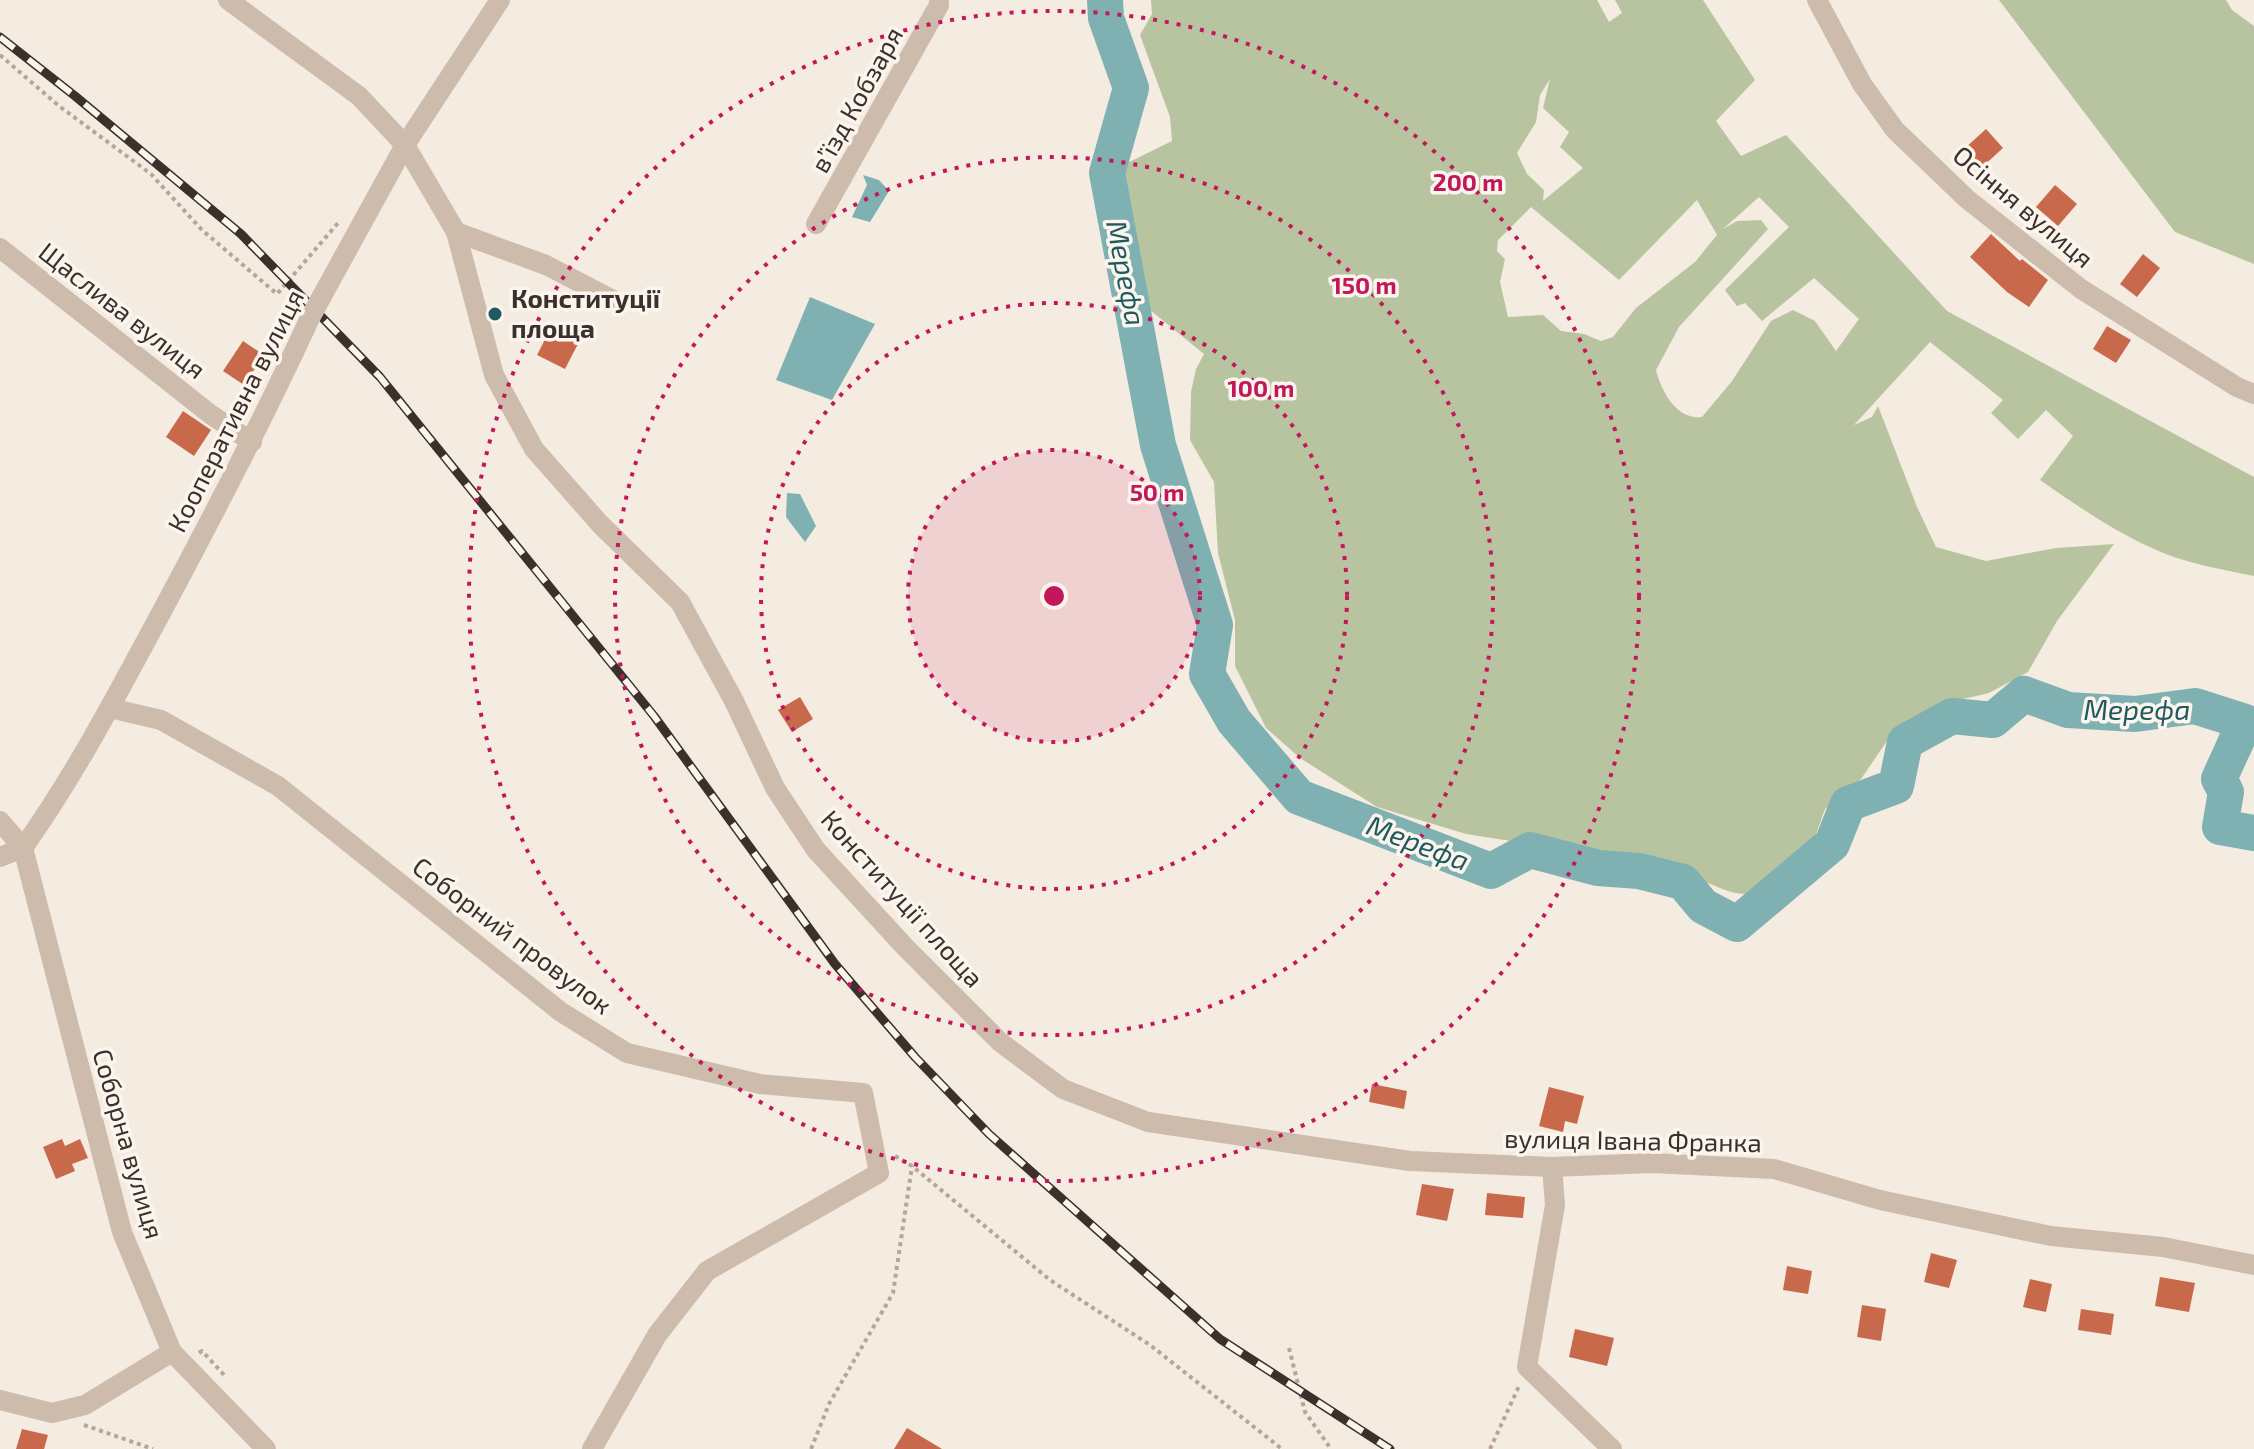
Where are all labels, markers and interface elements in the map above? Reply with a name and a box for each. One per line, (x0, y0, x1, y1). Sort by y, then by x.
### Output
street label: в’їзд Кобзаря (803, 21, 908, 177)
street label: Осіння вулиця (1947, 138, 2100, 274)
text: 200 m (1433, 167, 1503, 196)
water label: Мерефа (1100, 217, 1154, 329)
street label: Щаслива вулиця (33, 235, 212, 385)
text: 150 m (1331, 270, 1397, 299)
place label: Конституції площа (511, 282, 661, 343)
street label: Кооперативна вулиця (160, 284, 310, 537)
marker: Конституції площа (486, 305, 504, 323)
text: 100 m (1228, 373, 1294, 402)
text: 50 m (1130, 477, 1184, 506)
centre of rings (1040, 582, 1068, 610)
water label: Мерефа (2084, 692, 2190, 726)
street label: Конституції площа (815, 803, 991, 994)
water label: Мерефа (1362, 807, 1474, 877)
street label: Соборний провулок (407, 850, 619, 1021)
street label: Соборна вулиця (87, 1045, 171, 1242)
street label: вулиця Івана Франка (1504, 1122, 1762, 1158)

